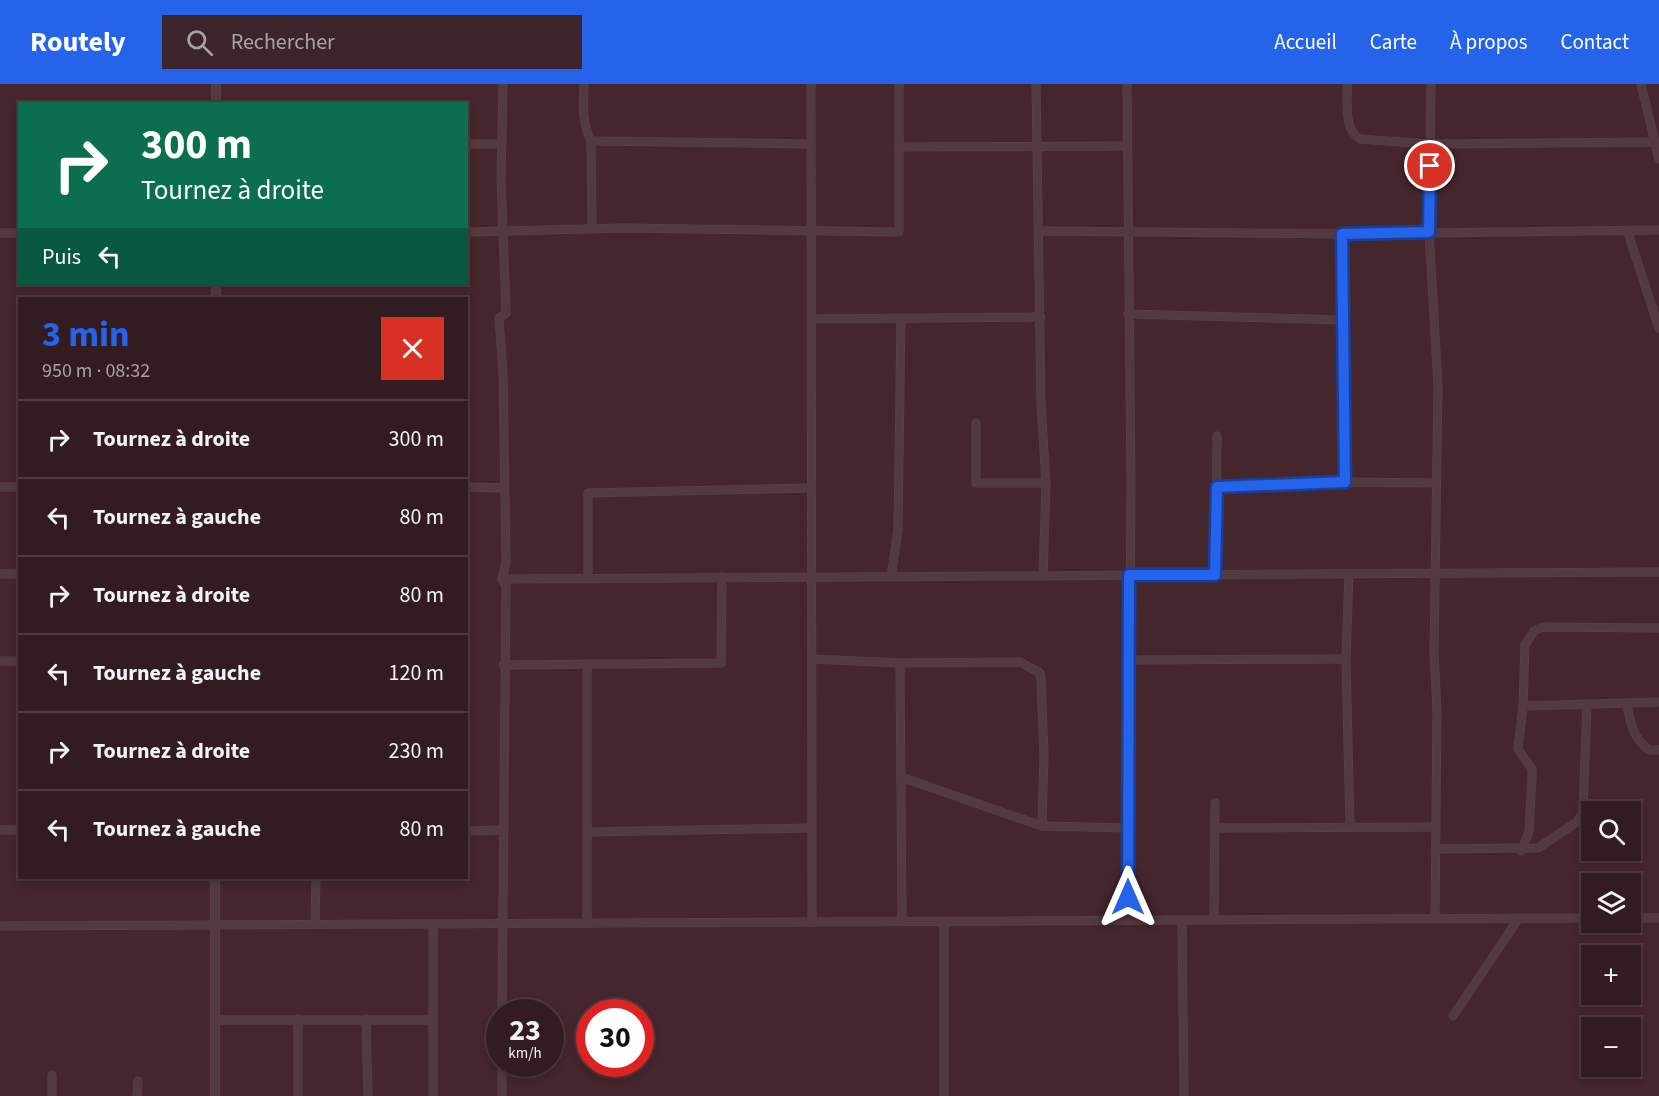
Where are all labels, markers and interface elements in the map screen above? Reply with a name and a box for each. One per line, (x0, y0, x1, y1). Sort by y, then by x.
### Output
search box (162, 15, 582, 69)
text: Routely (30, 22, 126, 62)
icon: search (183, 26, 216, 59)
text: Rechercher (231, 26, 335, 58)
text: Accueil (1274, 27, 1337, 57)
text: Carte (1370, 27, 1417, 57)
text: À propos (1450, 27, 1527, 57)
text: Contact (1560, 27, 1629, 57)
text: 300 m (141, 115, 252, 175)
icon: right (42, 126, 120, 204)
pin (1404, 140, 1455, 191)
icon: arrive (1413, 149, 1446, 182)
text: Tournez à droite (141, 171, 324, 210)
icon: left (93, 240, 126, 273)
text: Puis (42, 241, 81, 273)
text: 3 min (42, 309, 130, 360)
button: close (381, 317, 444, 380)
text: 950 m · 08:32 (42, 357, 150, 385)
icon: right (42, 423, 75, 456)
text: Tournez à droite (93, 423, 250, 455)
text: 300 m (389, 423, 444, 455)
icon: left (42, 501, 75, 534)
text: Tournez à gauche (93, 501, 261, 533)
text: 80 m (399, 501, 444, 533)
icon: right (42, 579, 75, 612)
text: Tournez à droite (93, 579, 250, 611)
text: 80 m (399, 579, 444, 611)
icon: left (42, 657, 75, 690)
text: Tournez à gauche (93, 657, 261, 689)
text: 120 m (389, 657, 444, 689)
icon: right (42, 735, 75, 768)
text: Tournez à droite (93, 735, 250, 767)
text: 230 m (389, 735, 444, 767)
map controls (1581, 801, 1641, 1077)
button: search (1581, 801, 1641, 861)
icon: left (42, 813, 75, 846)
text: Tournez à gauche (93, 813, 261, 845)
text: 80 m (399, 813, 444, 845)
position arrow (1096, 865, 1160, 929)
button: layers (1581, 873, 1641, 933)
button: + (1581, 945, 1641, 1005)
speed limit sign: 30 (576, 999, 654, 1077)
text: 23 (509, 1009, 541, 1052)
button: − (1581, 1017, 1641, 1077)
text: km/h (508, 1043, 542, 1064)

